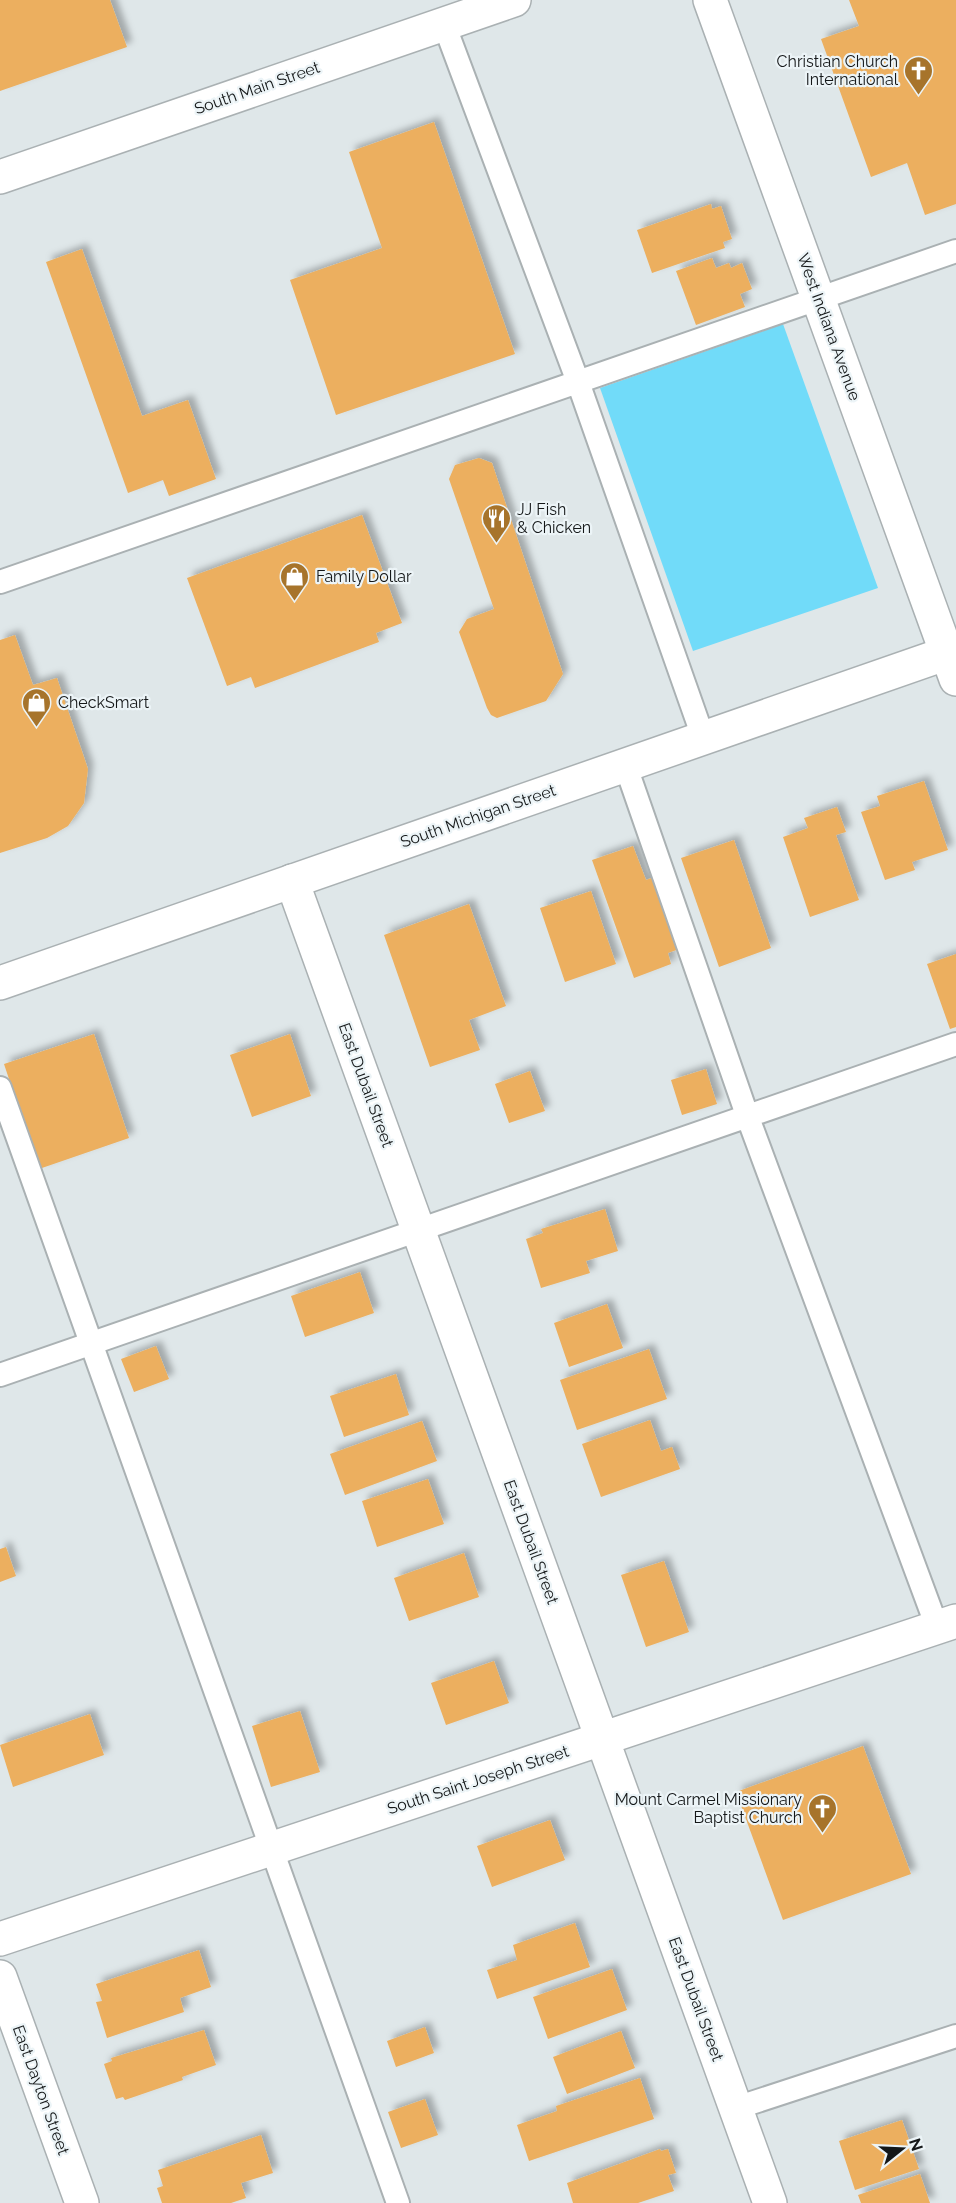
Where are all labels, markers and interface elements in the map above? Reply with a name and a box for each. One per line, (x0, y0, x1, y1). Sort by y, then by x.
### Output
place label: Christian Church International (777, 52, 899, 89)
church icon: Christian Church International (903, 54, 935, 96)
street label: South Main Street (192, 57, 323, 118)
street label: West Indiana Avenue (793, 251, 865, 403)
place label: JJ Fish & Chicken (517, 500, 591, 537)
restaurant icon: JJ Fish & Chicken (480, 502, 512, 544)
shop icon: Family Dollar (279, 560, 311, 602)
place label: Family Dollar (316, 567, 412, 586)
shop icon: CheckSmart (21, 686, 53, 728)
place label: CheckSmart (58, 693, 150, 712)
street label: South Michigan Street (398, 780, 559, 852)
street label: East Dubail Street (335, 1020, 398, 1150)
street label: East Dubail Street (500, 1477, 563, 1607)
street label: South Saint Joseph Street (385, 1741, 572, 1818)
place label: Mount Carmel Missionary Baptist Church (615, 1790, 802, 1827)
church icon: Mount Carmel Missionary Baptist Church (807, 1792, 839, 1834)
street label: East Dubail Street (665, 1934, 728, 2064)
street label: East Dayton Street (9, 2023, 74, 2158)
north arrow (872, 2119, 932, 2179)
text: N (905, 2136, 927, 2153)

